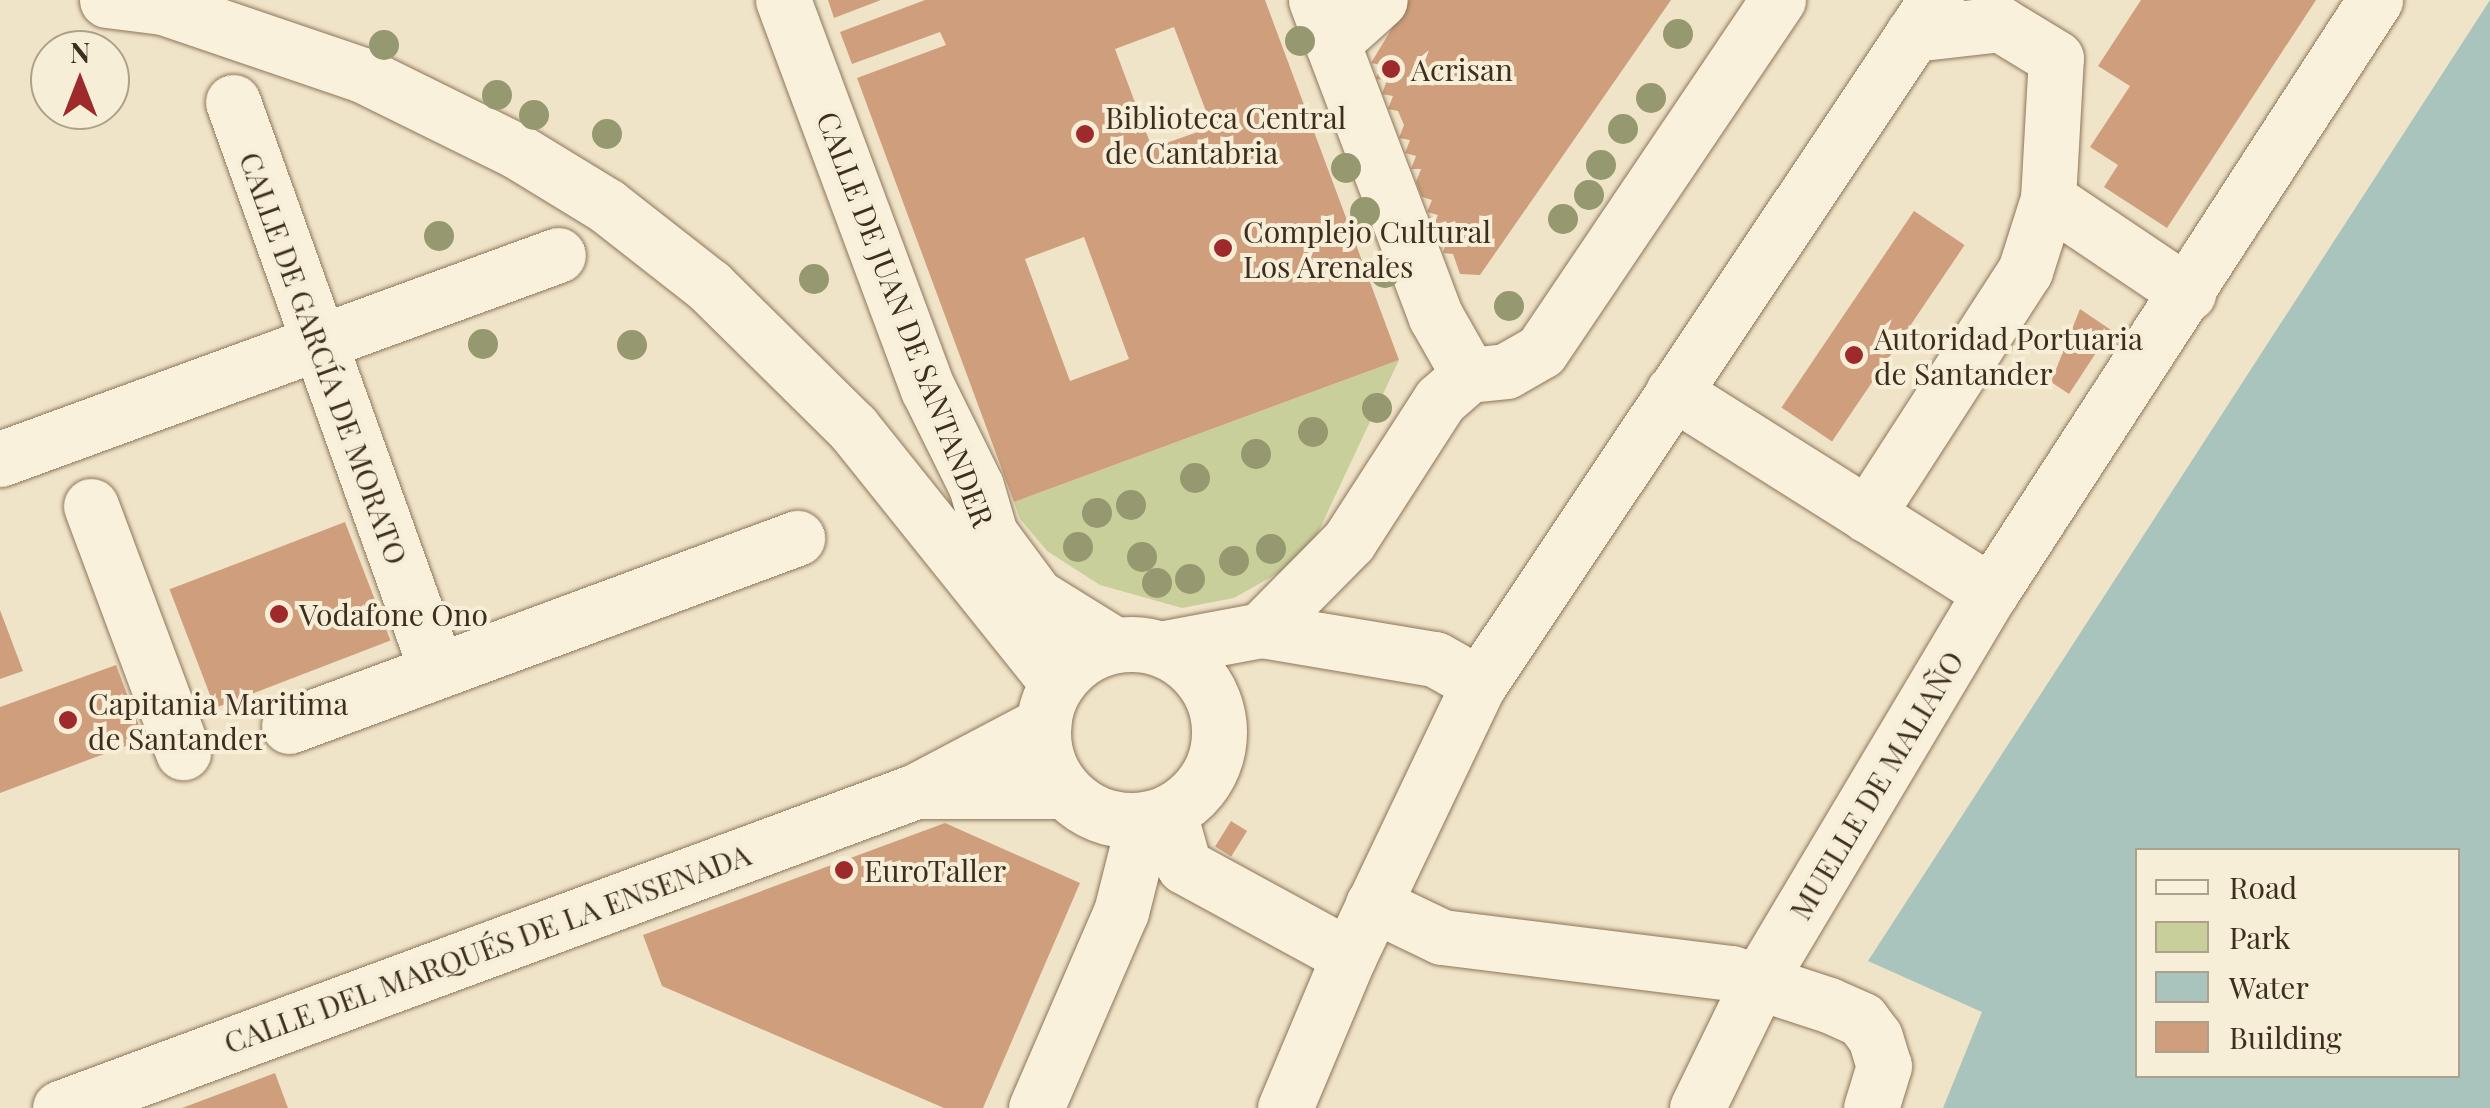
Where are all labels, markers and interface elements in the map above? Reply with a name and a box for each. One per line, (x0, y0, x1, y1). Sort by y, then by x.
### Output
north arrow (30, 30, 130, 130)
text: N (70, 33, 90, 70)
place label: Acrisan (1411, 51, 1513, 87)
marker: Acrisan (1380, 58, 1402, 80)
place label: Biblioteca Central de Cantabria (1105, 99, 1347, 170)
street label: CALLE DE JUAN DE SANTANDER (810, 106, 1002, 532)
marker: Biblioteca Central de Cantabria (1074, 123, 1096, 145)
street label: CALLE DE GARCÍA DE MORATO (233, 147, 415, 569)
place label: Complejo Cultural Los Arenales (1243, 213, 1491, 284)
marker: Complejo Cultural Los Arenales (1212, 237, 1234, 259)
place label: Autoridad Portuaria de Santander (1874, 320, 2143, 390)
marker: Autoridad Portuaria de Santander (1843, 344, 1865, 366)
place label: Vodafone Ono (299, 596, 488, 632)
marker: Vodafone Ono (268, 603, 290, 625)
street label: MUELLE DE MALIAÑO (1782, 644, 1970, 926)
place label: Capitania Maritima de Santander (88, 685, 349, 756)
marker: Capitania Maritima de Santander (57, 709, 79, 731)
street label: CALLE DEL MARQUÉS DE LA ENSENADA (219, 836, 755, 1060)
legend (2135, 848, 2460, 1078)
place label: EuroTaller (864, 852, 1006, 888)
marker: EuroTaller (833, 859, 855, 881)
text: Road (2229, 867, 2297, 907)
text: Park (2229, 917, 2291, 957)
text: Water (2229, 967, 2309, 1007)
text: Building (2229, 1017, 2342, 1057)

